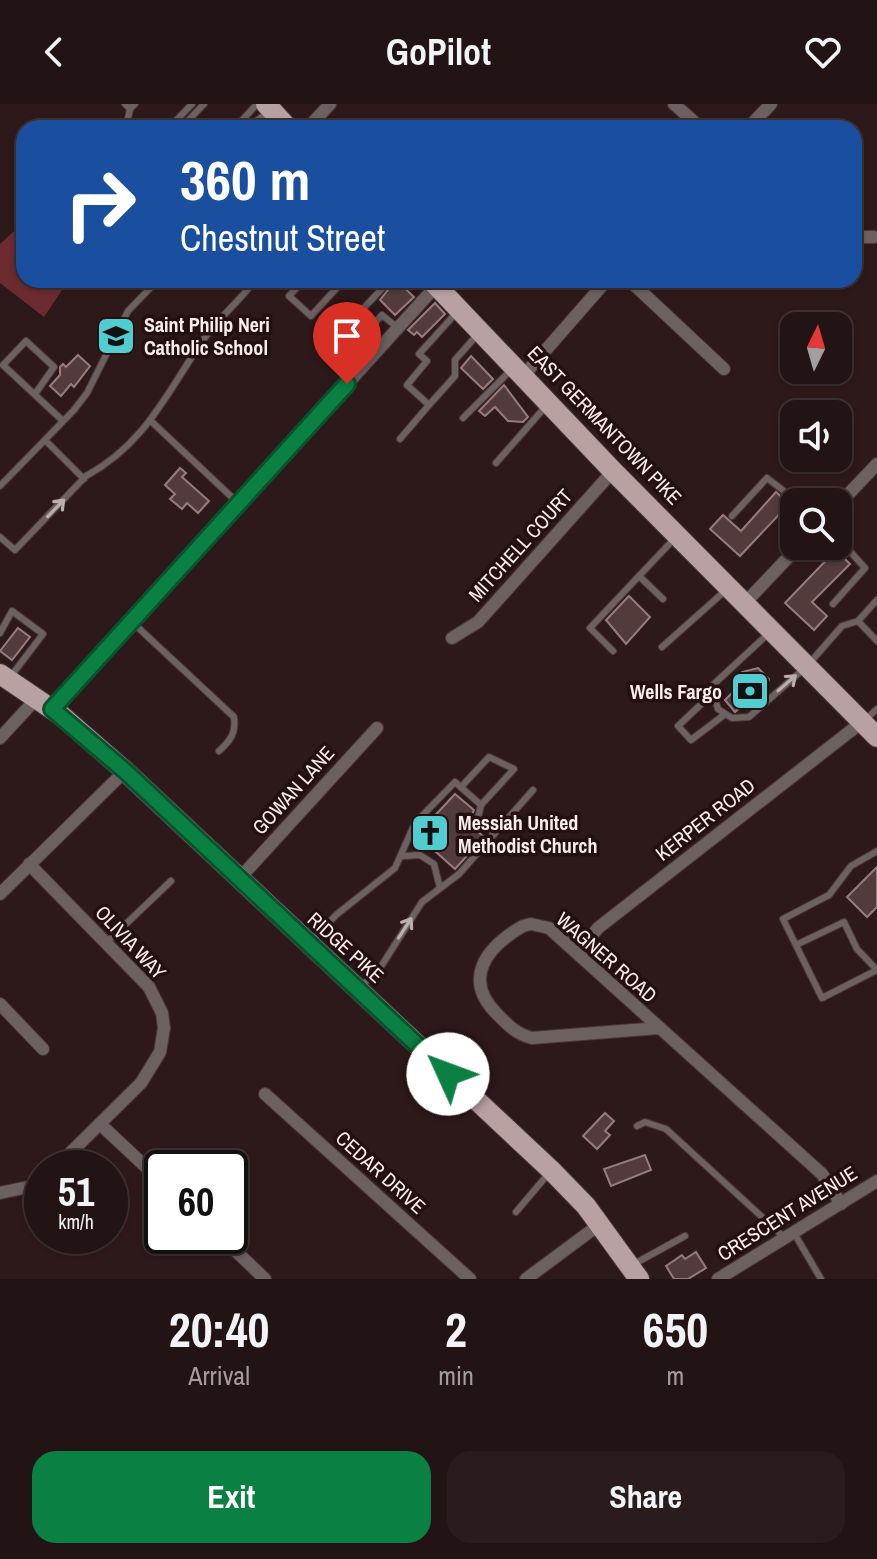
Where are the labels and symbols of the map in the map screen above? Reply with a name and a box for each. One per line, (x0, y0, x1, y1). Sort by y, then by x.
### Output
pin (313, 302, 381, 384)
place label: Saint Philip Neri Catholic School (144, 311, 270, 361)
north arrow (780, 312, 852, 384)
school or university icon: Saint Philip Neri Catholic School (95, 315, 137, 357)
street label: EAST GERMANTOWN PIKE (522, 340, 688, 510)
street label: MITCHELL COURT (462, 483, 578, 607)
one-way arrow (46, 498, 65, 518)
bank icon: Wells Fargo (729, 670, 771, 712)
one-way arrow (777, 675, 797, 693)
place label: Wells Fargo (630, 678, 722, 705)
street label: GOWAN LANE (246, 740, 340, 840)
street label: KERPER ROAD (650, 772, 760, 866)
place label: Messiah United Methodist Church (458, 809, 597, 859)
church icon: Messiah United Methodist Church (409, 812, 451, 854)
street label: OLIVIA WAY (90, 899, 172, 985)
street label: RIDGE PIKE (302, 906, 390, 988)
street label: WAGNER ROAD (551, 906, 663, 1008)
one-way arrow (397, 917, 413, 940)
position arrow (406, 1032, 490, 1116)
street label: CEDAR DRIVE (330, 1124, 432, 1220)
speed limit sign: 60 (144, 1150, 248, 1254)
street label: CRESCENT AVENUE (712, 1159, 862, 1267)

